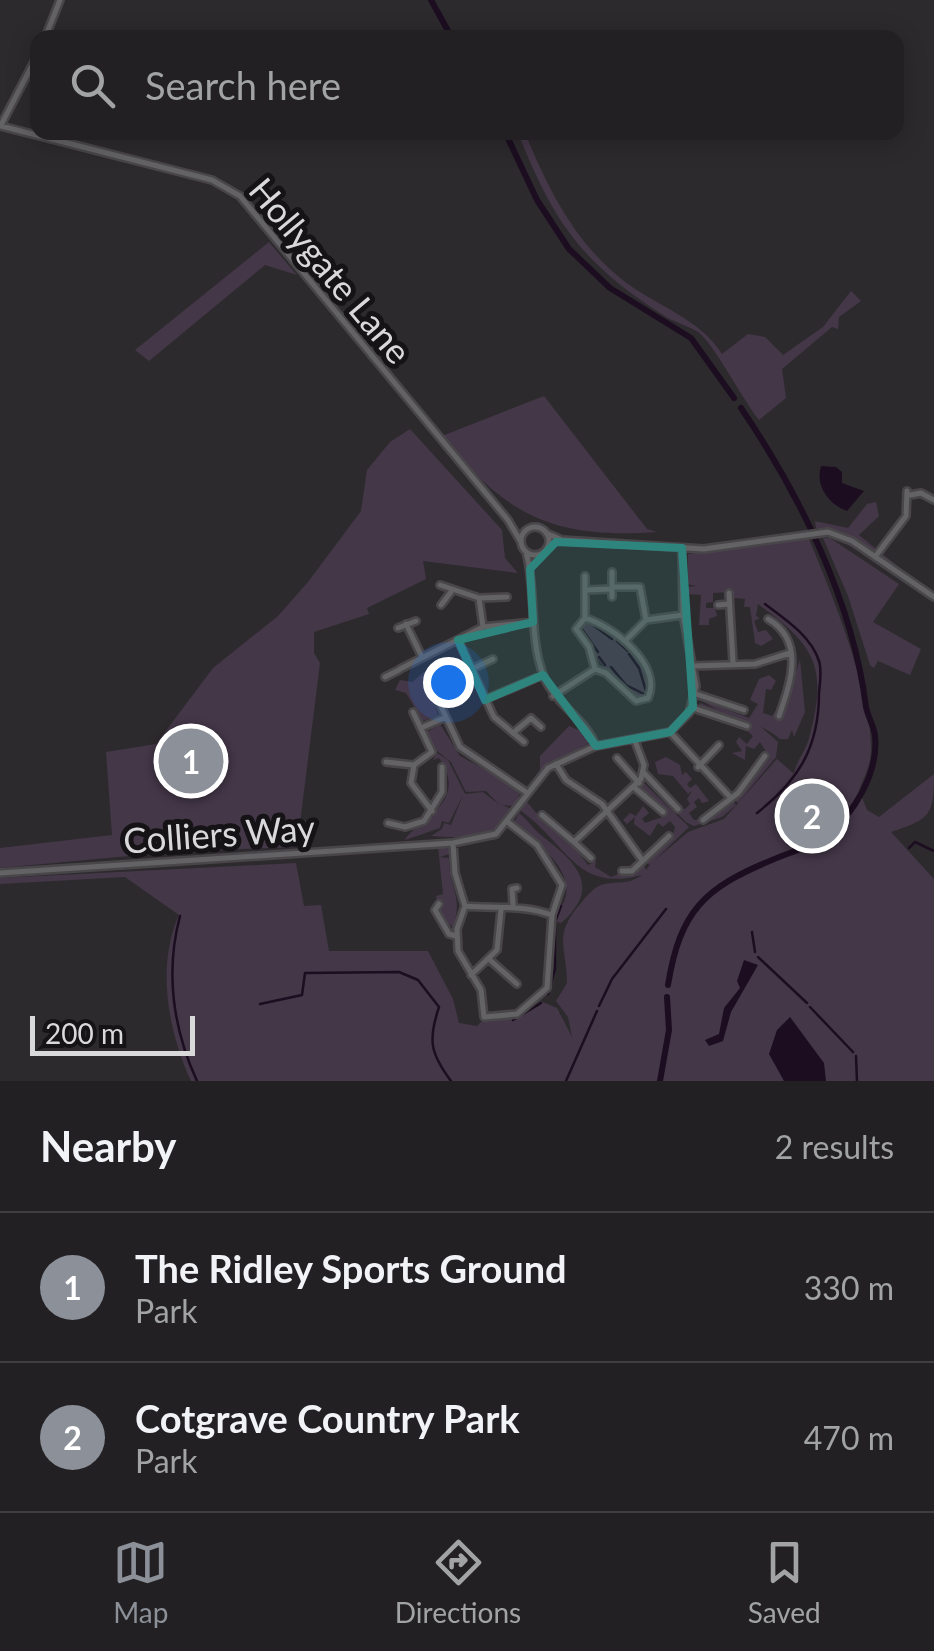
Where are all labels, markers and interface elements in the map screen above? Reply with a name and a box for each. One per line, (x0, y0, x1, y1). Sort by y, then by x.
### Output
search box (30, 30, 904, 140)
icon: search (65, 58, 120, 113)
text: Search here (145, 62, 341, 108)
street label: Hollygate Lane (241, 169, 421, 371)
your location (423, 657, 474, 708)
pin: 1 (158, 724, 224, 798)
pin: 2 (780, 778, 844, 854)
street label: Colliers Way (122, 805, 316, 861)
scale bar (30, 1011, 195, 1056)
text: 200 m (45, 1016, 124, 1050)
text: Nearby (40, 1121, 177, 1171)
text: 2 results (775, 1127, 894, 1166)
text: The Ridley Sports Ground (135, 1245, 567, 1291)
text: 1 (63, 1268, 82, 1307)
text: 330 m (804, 1268, 894, 1307)
text: Park (135, 1291, 198, 1330)
text: Cotgrave Country Park (135, 1395, 520, 1441)
text: 2 (63, 1418, 82, 1457)
text: 470 m (804, 1418, 894, 1457)
text: Park (135, 1441, 198, 1480)
tab: Map (113, 1535, 168, 1629)
tab: Directions (395, 1535, 521, 1629)
tab: Saved (748, 1535, 821, 1629)

